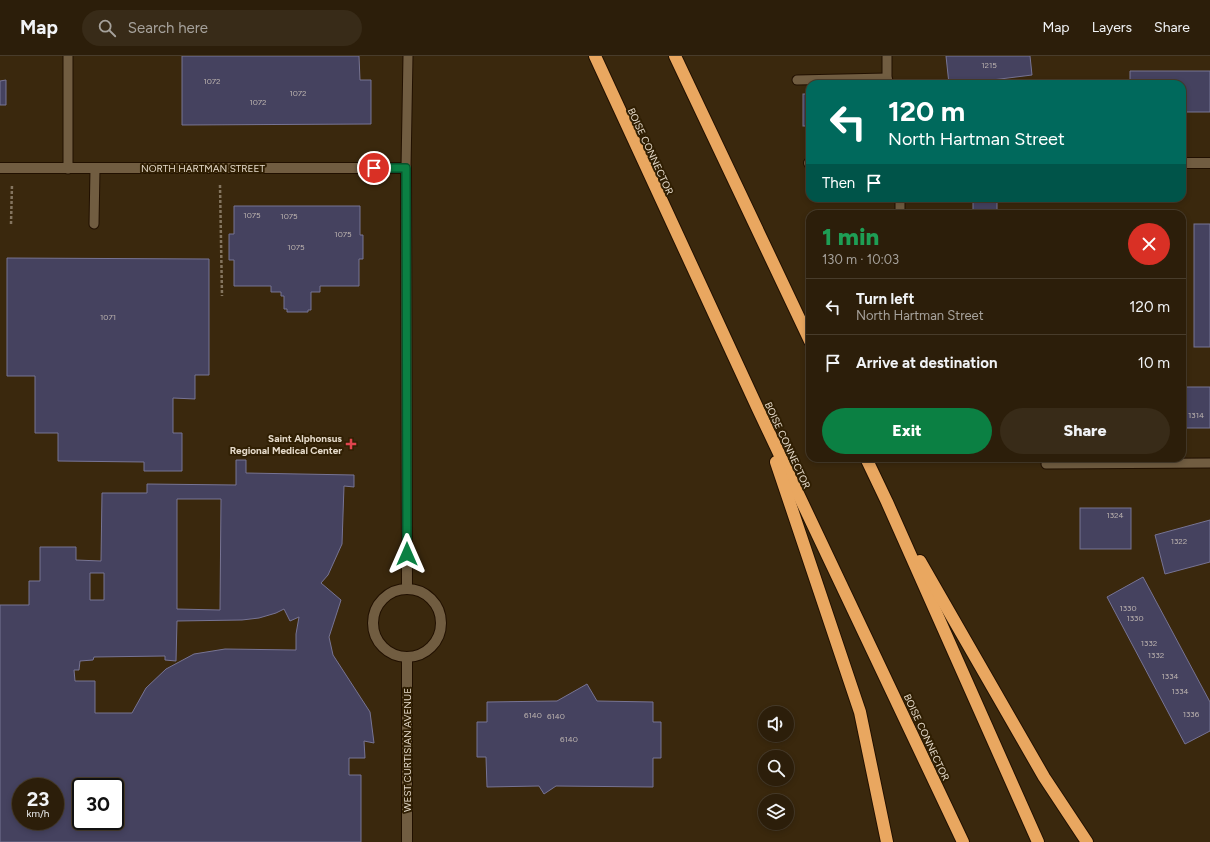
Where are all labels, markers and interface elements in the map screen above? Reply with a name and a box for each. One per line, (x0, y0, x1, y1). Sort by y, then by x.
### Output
search box (82, 10, 362, 46)
text: Map (20, 16, 58, 39)
icon: search (96, 17, 118, 39)
text: Search here (128, 19, 208, 37)
text: Map (1042, 19, 1070, 36)
text: Layers (1092, 19, 1132, 36)
text: Share (1154, 19, 1190, 36)
house number: 1215 (981, 60, 997, 70)
house number: 1072 (203, 76, 221, 86)
house number: 1072 (289, 88, 307, 98)
text: 120 m (888, 94, 965, 128)
icon: left (822, 96, 874, 148)
house number: 1072 (249, 97, 267, 107)
street label: BOISE CONNECTOR (625, 106, 676, 197)
text: North Hartman Street (888, 128, 1065, 150)
pin (357, 151, 391, 185)
icon: arrive (363, 157, 385, 179)
street label: NORTH HARTMAN STREET (141, 162, 265, 175)
icon: arrive (863, 172, 885, 194)
text: Then (822, 174, 855, 192)
house number: 1075 (243, 210, 261, 220)
house number: 1075 (280, 211, 298, 221)
text: 1 min (822, 222, 879, 251)
button: close (1128, 223, 1170, 265)
house number: 1075 (334, 229, 352, 239)
house number: 1075 (287, 242, 305, 252)
text: 130 m · 10:03 (822, 252, 899, 267)
text: Turn left (856, 290, 914, 308)
icon: left (822, 296, 844, 318)
text: 120 m (1129, 298, 1170, 316)
text: North Hartman Street (856, 308, 984, 323)
house number: 1071 (100, 312, 116, 322)
icon: arrive (822, 352, 844, 374)
text: Arrive at destination (856, 354, 997, 372)
text: 10 m (1138, 354, 1170, 372)
street label: BOISE CONNECTOR (762, 400, 813, 491)
button: Exit (822, 408, 992, 454)
button: Share (1000, 408, 1170, 454)
house number: 1314 (1188, 410, 1204, 420)
place label: Saint Alphonsus Regional Medical Center (230, 432, 342, 457)
marker: Saint Alphonsus Regional Medical Center (345, 438, 357, 450)
house number: 1324 (1106, 510, 1124, 520)
position arrow (386, 533, 428, 575)
house number: 1322 (1171, 536, 1187, 546)
house number: 1330 (1119, 603, 1137, 613)
house number: 1330 (1126, 613, 1144, 623)
house number: 1332 (1141, 638, 1157, 648)
house number: 1332 (1148, 650, 1164, 660)
house number: 1334 (1162, 671, 1179, 681)
house number: 1334 (1172, 686, 1189, 696)
street label: WEST CURTISIAN AVENUE (401, 688, 414, 812)
street label: BOISE CONNECTOR (901, 692, 952, 783)
map controls (758, 706, 794, 830)
button: sound (758, 706, 794, 742)
house number: 1336 (1183, 709, 1200, 719)
house number: 6140 (524, 710, 542, 720)
house number: 6140 (547, 711, 565, 721)
house number: 6140 (560, 734, 578, 744)
button: search (758, 750, 794, 786)
speed limit sign: 30 (72, 778, 124, 830)
text: 23 (27, 787, 49, 811)
button: layers (758, 794, 794, 830)
text: km/h (27, 807, 49, 820)

